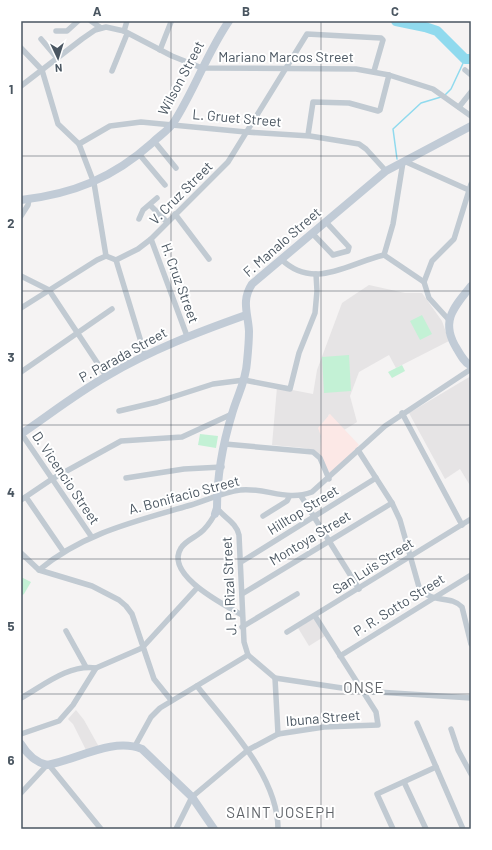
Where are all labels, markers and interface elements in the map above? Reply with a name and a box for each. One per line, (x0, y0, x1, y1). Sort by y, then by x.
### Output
text: A (93, 3, 102, 19)
text: B (242, 3, 250, 19)
text: C (391, 3, 399, 19)
north arrow (38, 38, 78, 78)
street label: Wilson Street (154, 38, 207, 118)
street label: Mariano Marcos Street (218, 48, 354, 65)
text: N (55, 62, 63, 75)
text: 1 (9, 81, 13, 97)
street label: L. Gruet Street (192, 105, 282, 130)
street label: V. Cruz Street (145, 157, 216, 228)
street label: F. Manalo Street (239, 203, 324, 280)
text: 2 (7, 215, 15, 231)
street label: H. Cruz Street (158, 240, 203, 325)
street label: P. Parada Street (76, 323, 170, 386)
text: 3 (7, 349, 15, 365)
street label: D. Vicencio Street (29, 428, 104, 528)
street label: A. Bonifacio Street (127, 472, 241, 517)
street label: Hilltop Street (264, 481, 341, 538)
text: 4 (7, 484, 15, 500)
street label: Montoya Street (266, 507, 354, 569)
street label: San Luis Street (329, 534, 416, 597)
street label: J. P. Rizal Street (217, 536, 240, 636)
street label: P. R. Sotto Street (350, 570, 447, 639)
text: 5 (7, 618, 15, 634)
district label: ONSE (343, 678, 385, 696)
street label: Ibuna Street (285, 706, 361, 729)
text: 6 (8, 752, 15, 768)
district label: SAINT JOSEPH (226, 803, 336, 821)

